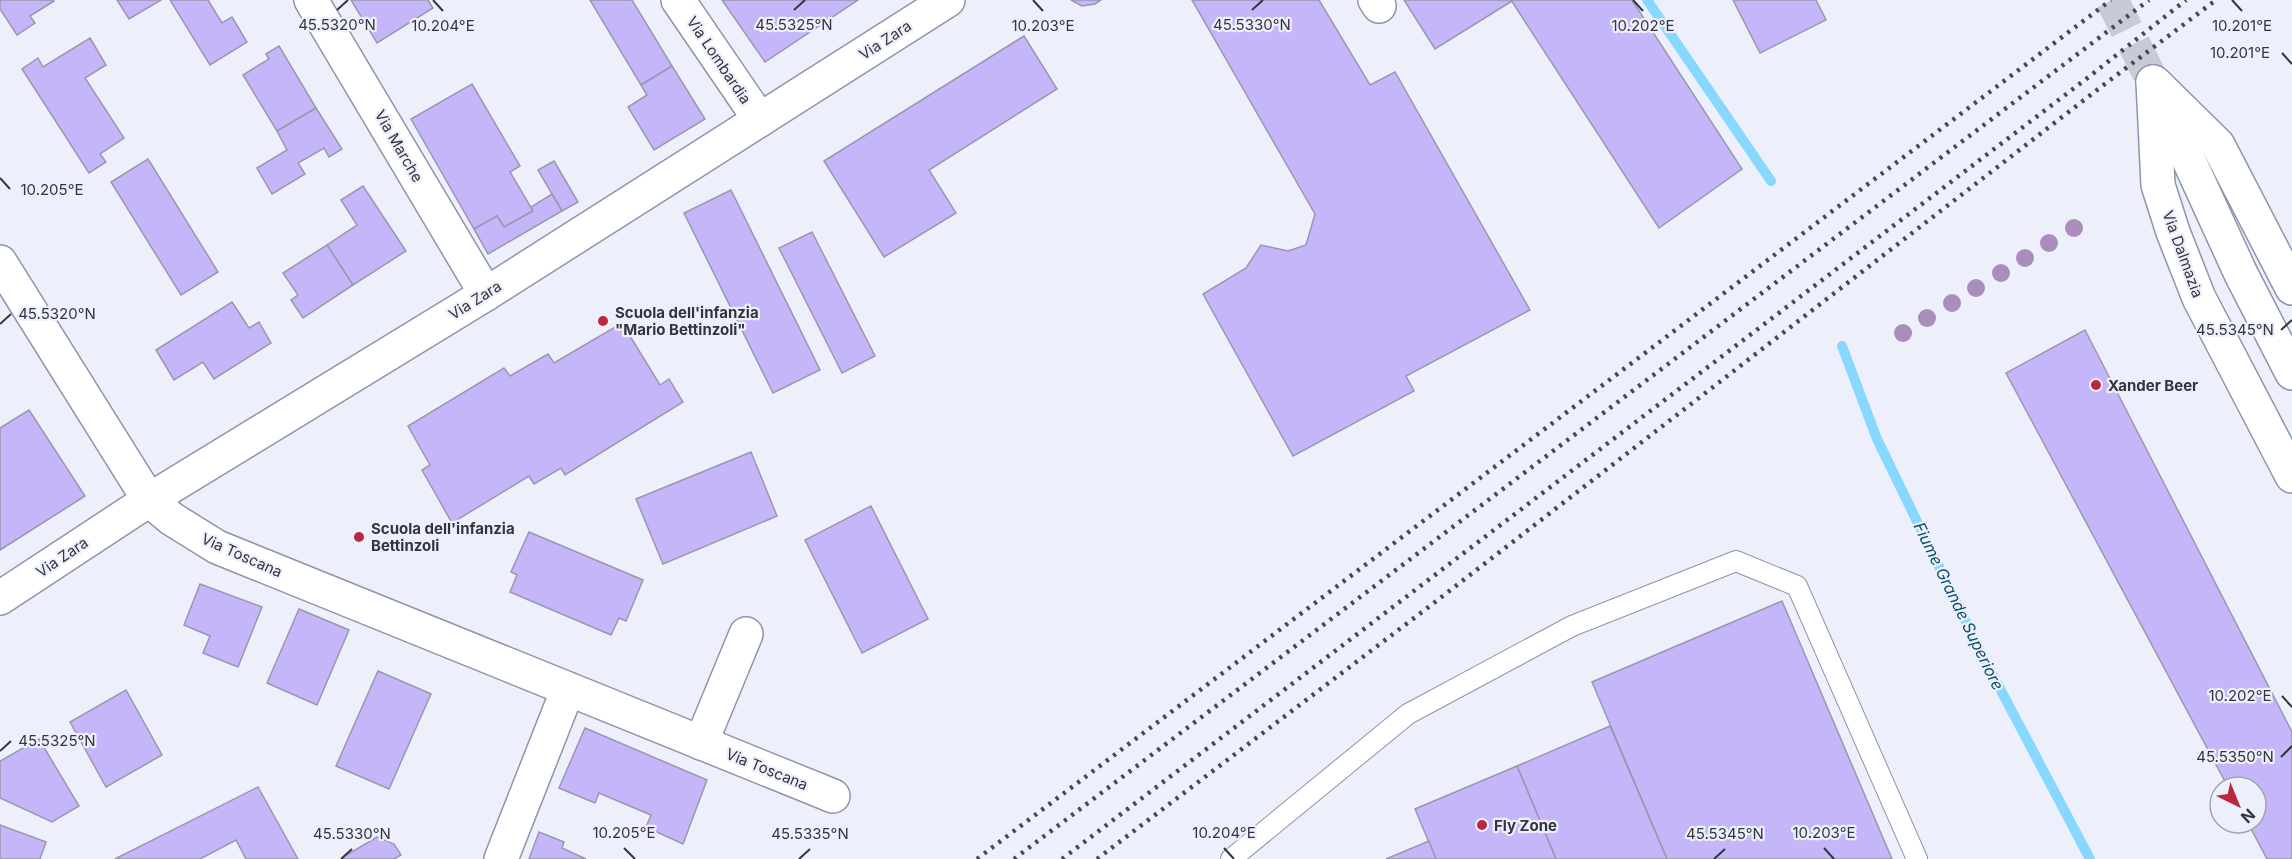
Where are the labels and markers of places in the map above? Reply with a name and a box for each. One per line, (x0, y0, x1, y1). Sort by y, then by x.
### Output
place label: Scuola dell'infanzia "Mario Bettinzoli" (615, 303, 759, 339)
marker: Scuola dell'infanzia "Mario Bettinzoli" (596, 314, 610, 328)
place label: Xander Beer (2108, 376, 2198, 395)
marker: Xander Beer (2089, 378, 2103, 392)
place label: Scuola dell'infanzia Bettinzoli (371, 519, 515, 555)
marker: Scuola dell'infanzia Bettinzoli (352, 530, 366, 544)
place label: Fly Zone (1494, 816, 1557, 835)
marker: Fly Zone (1475, 818, 1489, 832)

